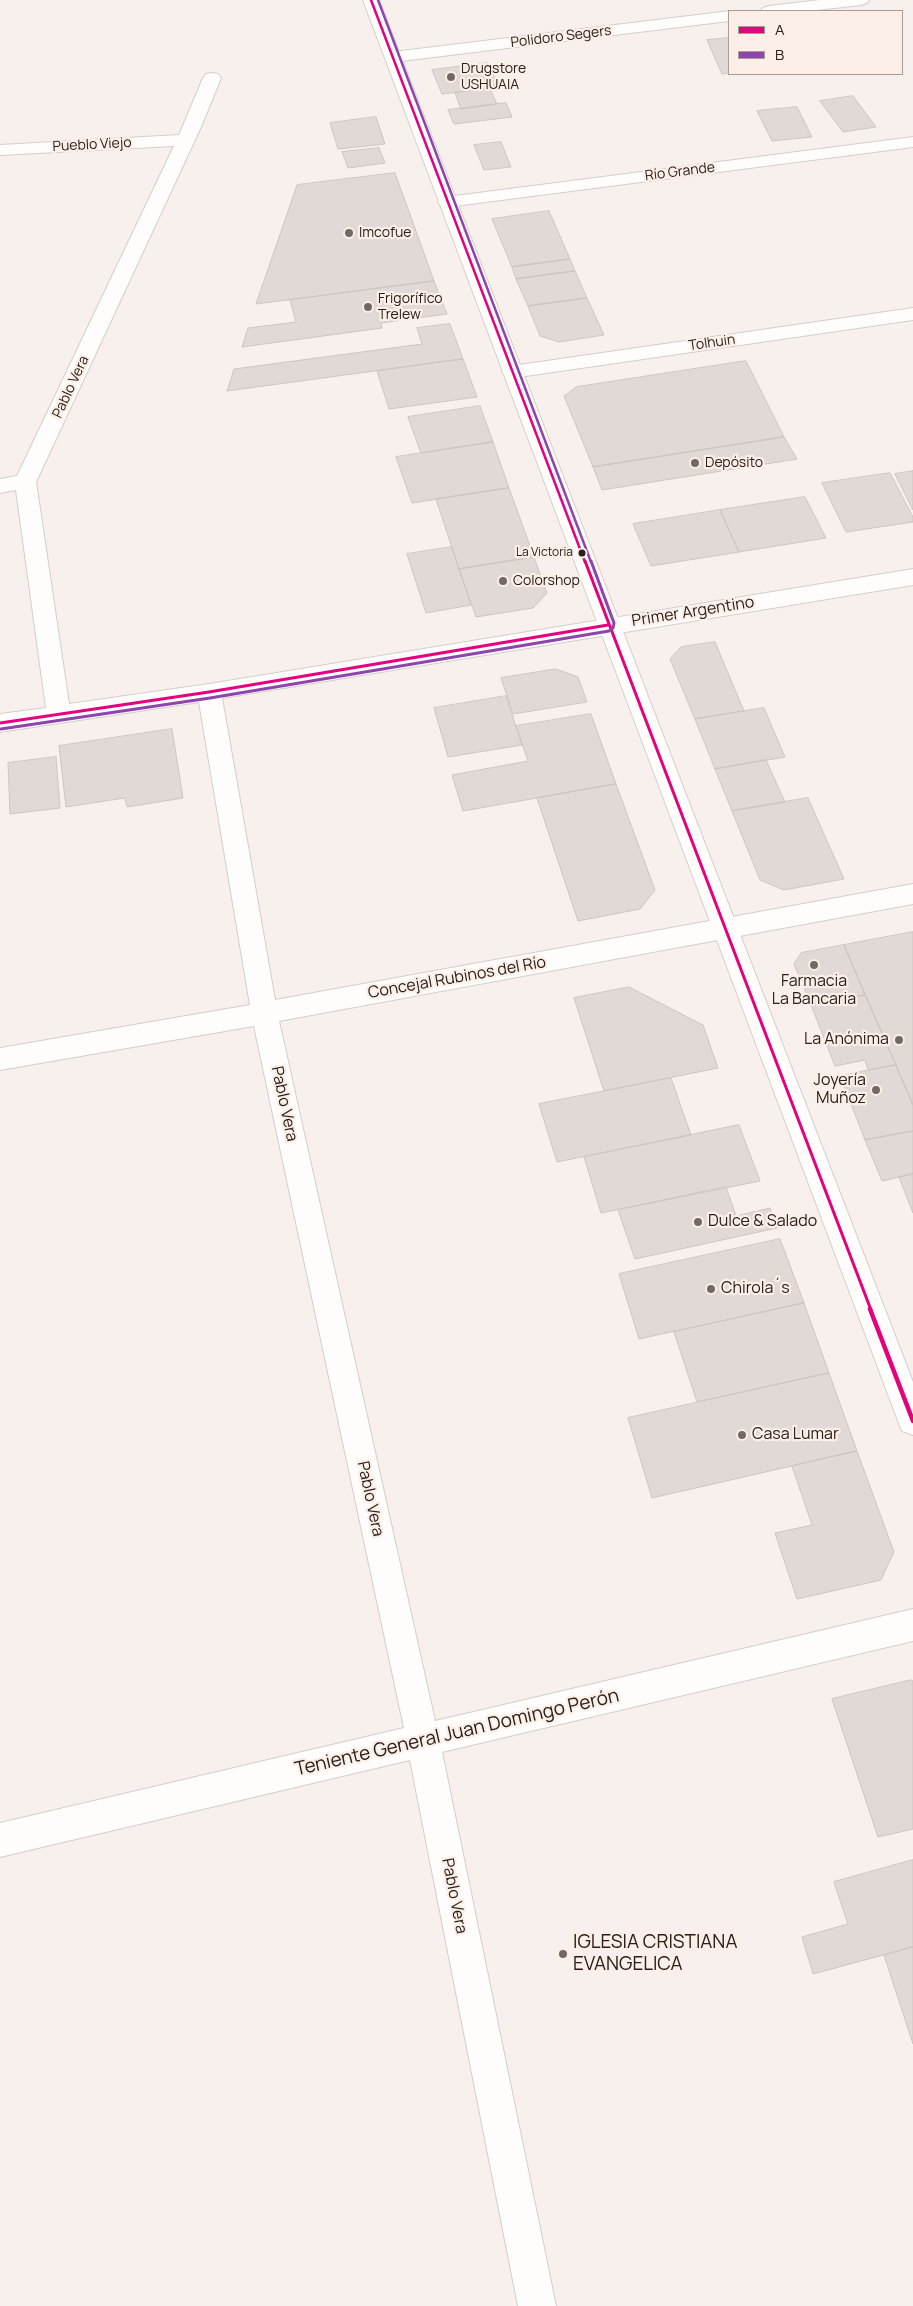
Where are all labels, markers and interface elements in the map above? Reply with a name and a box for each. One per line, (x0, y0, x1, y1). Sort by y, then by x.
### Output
legend (728, 10, 903, 75)
text: A (775, 19, 785, 40)
street label: Polidoro Segers (510, 22, 612, 52)
text: B (775, 44, 784, 65)
place label: Drugstore USHUAIA (461, 61, 526, 94)
marker: Drugstore USHUAIA (445, 71, 457, 83)
street label: Pueblo Viejo (52, 135, 132, 155)
street label: Río Grande (644, 159, 716, 185)
place label: Imcofue (359, 225, 411, 241)
marker: Imcofue (343, 227, 355, 239)
place label: Frigorífico Trelew (378, 291, 443, 324)
marker: Frigorífico Trelew (362, 301, 374, 313)
street label: Tolhuin (688, 331, 736, 355)
street label: Pablo Vera (49, 353, 93, 421)
place label: Depósito (705, 455, 763, 471)
marker: Depósito (689, 457, 701, 469)
place label: La Victoria (516, 546, 573, 560)
marker: La Victoria (577, 548, 587, 558)
place label: Colorshop (513, 573, 580, 589)
marker: Colorshop (497, 575, 509, 587)
street label: Primer Argentino (630, 593, 756, 631)
street label: Concejal Rubinos del Río (366, 953, 548, 1003)
marker: Farmacia La Bancaria (808, 959, 820, 971)
place label: Farmacia La Bancaria (772, 972, 856, 1010)
place label: La Anónima (804, 1030, 889, 1050)
marker: La Anónima (893, 1034, 905, 1046)
street label: Pablo Vera (267, 1065, 301, 1143)
place label: Joyería Muñoz (814, 1071, 866, 1109)
marker: Joyería Muñoz (870, 1084, 882, 1096)
place label: Dulce & Salado (708, 1212, 817, 1232)
marker: Dulce & Salado (692, 1216, 704, 1228)
place label: Chirola´s (721, 1279, 790, 1299)
marker: Chirola´s (705, 1283, 717, 1295)
place label: Casa Lumar (752, 1425, 839, 1445)
marker: Casa Lumar (736, 1429, 748, 1441)
street label: Pablo Vera (353, 1460, 387, 1538)
street label: Teniente General Juan Domingo Perón (293, 1685, 621, 1781)
street label: Pablo Vera (437, 1857, 471, 1935)
place label: IGLESIA CRISTIANA EVANGELICA (573, 1932, 737, 1976)
marker: IGLESIA CRISTIANA EVANGELICA (557, 1948, 569, 1960)

